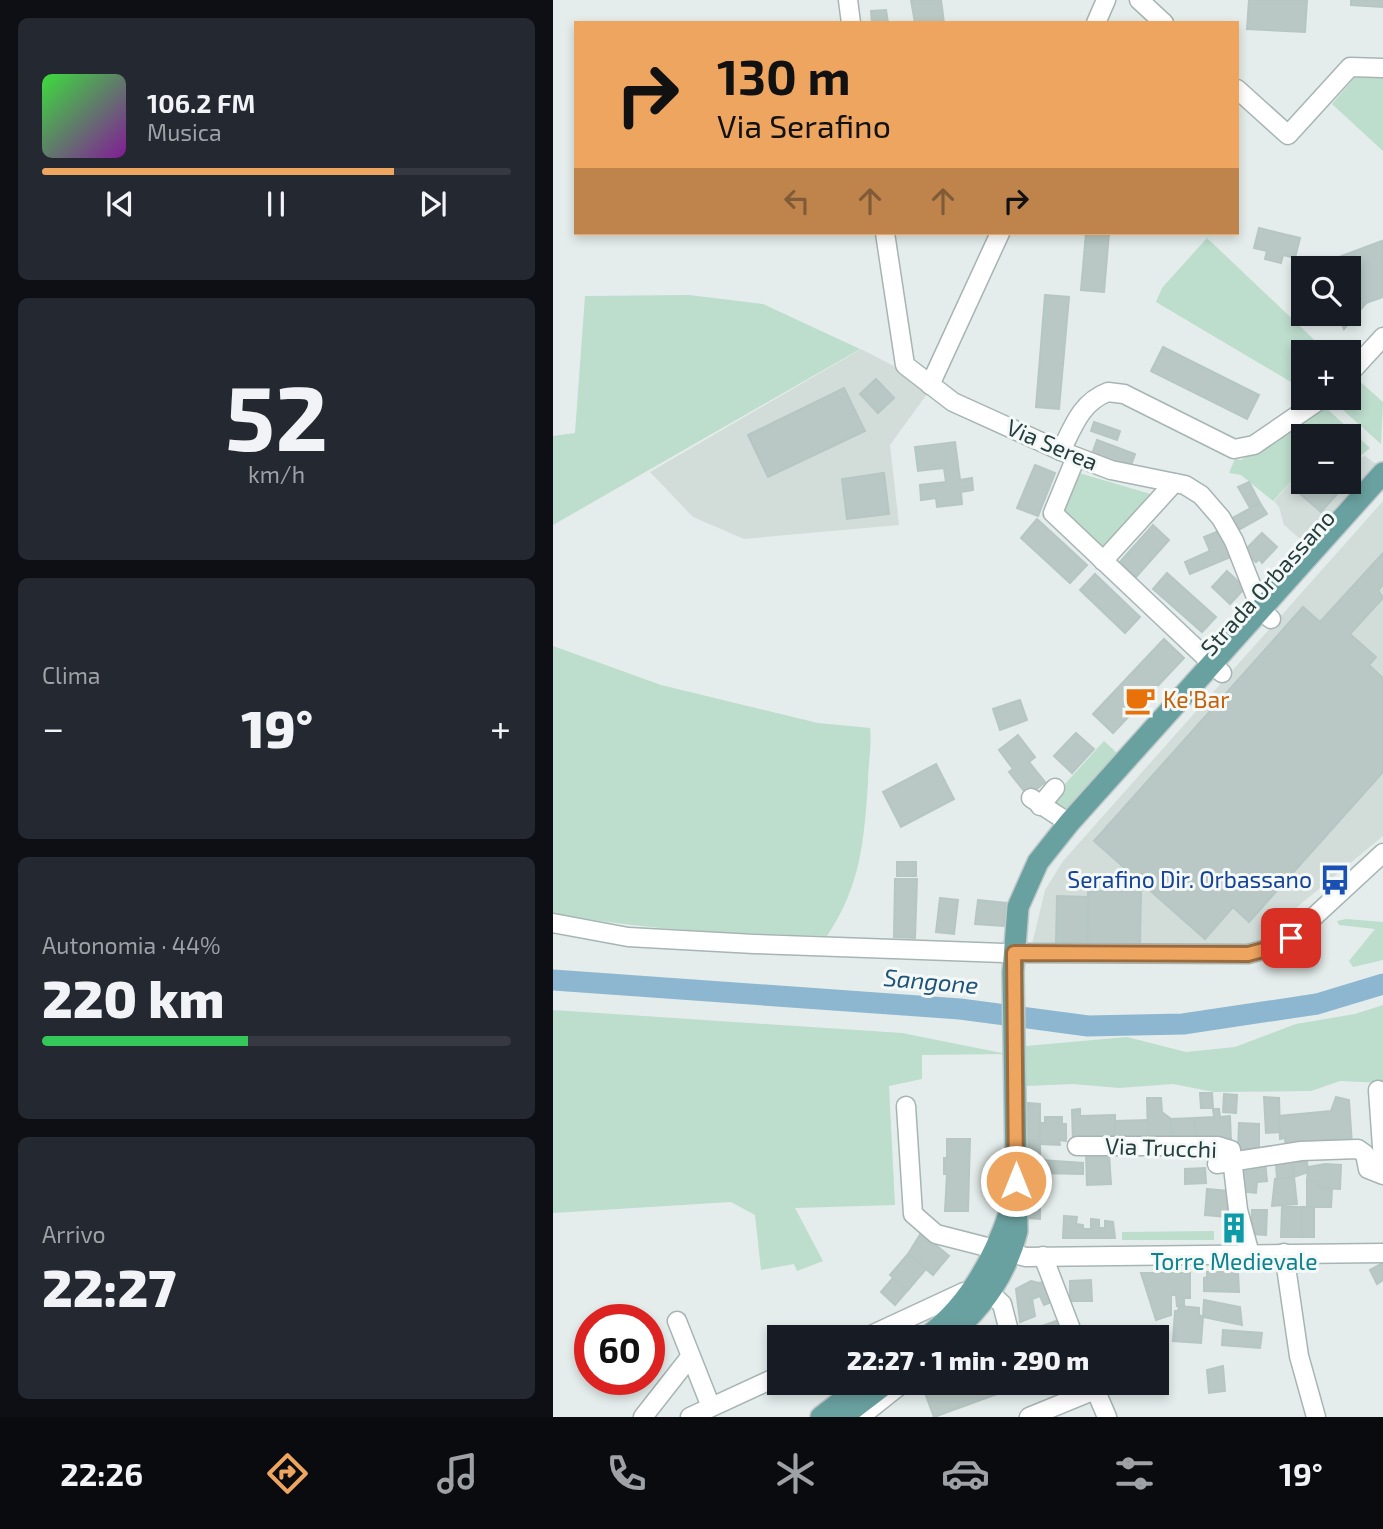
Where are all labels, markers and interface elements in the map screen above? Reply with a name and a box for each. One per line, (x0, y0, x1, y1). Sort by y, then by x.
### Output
text: 130 m (717, 46, 851, 105)
icon: right (602, 49, 693, 140)
text: 106.2 FM (147, 87, 255, 118)
text: Via Serafino (717, 106, 891, 144)
text: Musica (147, 118, 222, 146)
icon: left (778, 182, 816, 220)
icon: ahead (851, 182, 889, 220)
icon: ahead (924, 182, 962, 220)
icon: right (997, 182, 1035, 220)
icon: previous (101, 185, 139, 223)
icon: pause (257, 185, 295, 223)
icon: next (414, 185, 452, 223)
map controls (1291, 256, 1361, 494)
button: search (1291, 256, 1361, 326)
button: + (1291, 340, 1361, 410)
text: 52 (225, 360, 328, 469)
street label: Via Serea (1002, 412, 1102, 476)
button: − (1291, 424, 1361, 494)
text: km/h (248, 460, 305, 488)
street label: Strada Orbassano (1194, 503, 1340, 661)
text: Clima (42, 661, 100, 689)
cafe icon: Ke'Bar (1123, 683, 1157, 717)
place label: Ke'Bar (1163, 685, 1229, 713)
text: 19° (241, 696, 313, 758)
text: − (42, 704, 64, 750)
text: + (490, 704, 511, 750)
bus stop icon: Serafino Dir. Orbassano (1318, 863, 1352, 897)
place label: Serafino Dir. Orbassano (1067, 865, 1312, 893)
pin (1261, 908, 1321, 968)
icon: arrive (1272, 919, 1310, 957)
text: Autonomia · 44% (42, 931, 221, 959)
water label: Sangone (882, 962, 980, 999)
text: 220 km (42, 966, 225, 1028)
street label: Via Trucchi (1105, 1131, 1217, 1163)
position arrow (979, 1144, 1053, 1218)
building icon: Torre Medievale (1217, 1211, 1251, 1245)
text: Arrivo (42, 1220, 106, 1248)
place label: Torre Medievale (1150, 1247, 1318, 1275)
text: 22:27 (42, 1255, 176, 1317)
speed limit sign: 60 (574, 1304, 665, 1395)
text: 22:27 · 1 min · 290 m (847, 1344, 1089, 1375)
icon: directions (263, 1449, 312, 1498)
icon: music (433, 1449, 482, 1498)
icon: phone (602, 1449, 651, 1498)
icon: climate (771, 1449, 820, 1498)
icon: car (941, 1449, 990, 1498)
icon: filters (1110, 1449, 1159, 1498)
text: 22:26 (60, 1454, 143, 1492)
text: 19° (1279, 1454, 1323, 1492)

